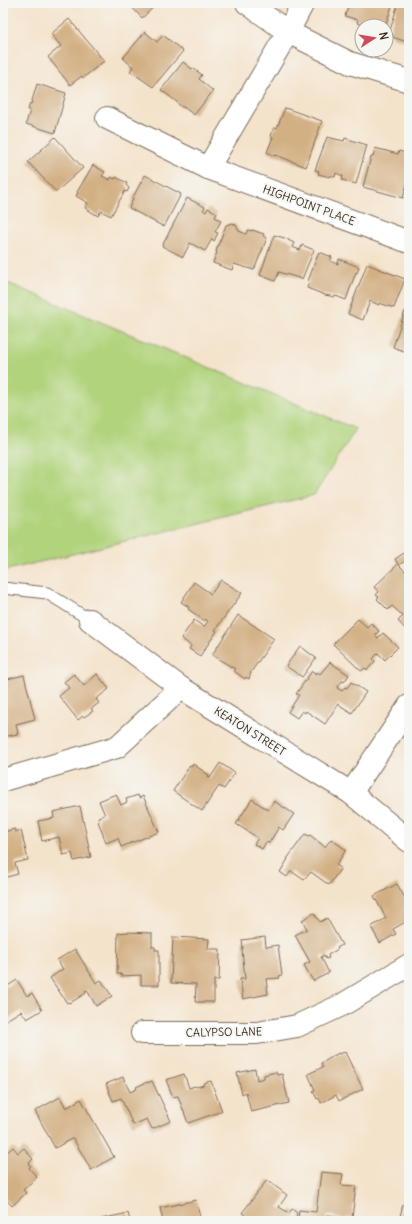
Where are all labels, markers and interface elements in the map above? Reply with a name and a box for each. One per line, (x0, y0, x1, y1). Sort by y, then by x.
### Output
north arrow (354, 18, 394, 58)
text: N (376, 31, 391, 41)
street label: HIGHPOINT PLACE (261, 182, 357, 228)
street label: KEATON STREET (212, 703, 288, 759)
street label: CALYPSO LANE (186, 1024, 262, 1040)

